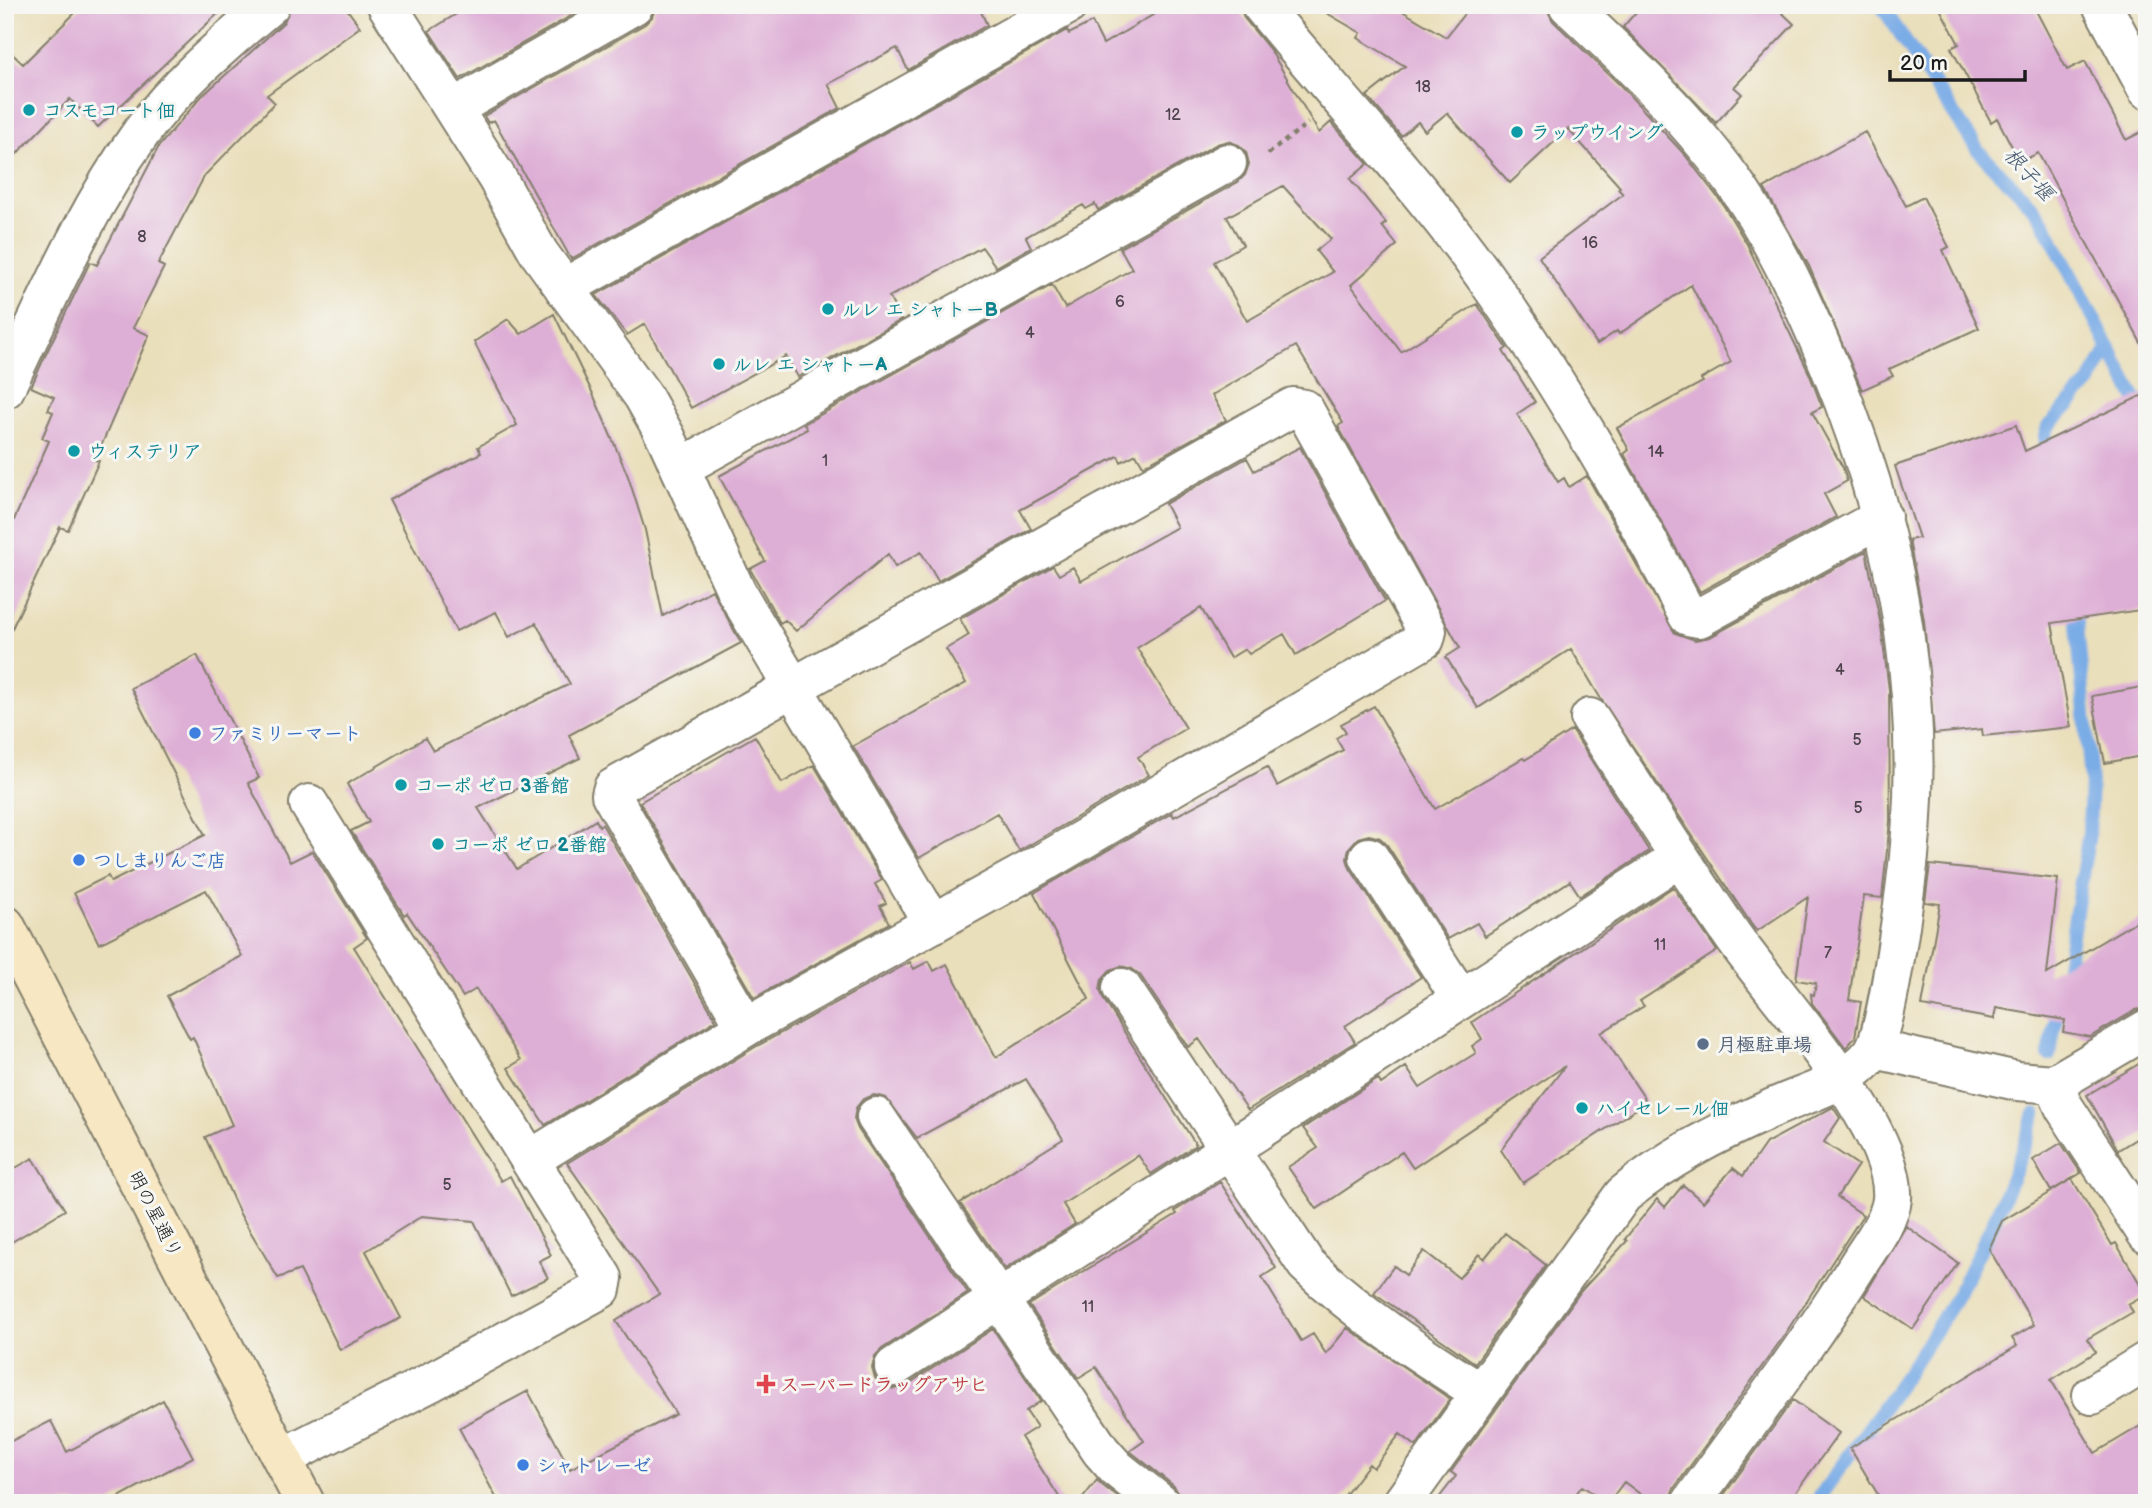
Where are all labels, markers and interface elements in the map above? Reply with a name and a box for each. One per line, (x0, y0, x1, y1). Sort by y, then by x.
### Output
scale bar (1890, 38, 2024, 82)
text: 20 m (1900, 51, 1948, 76)
house number: 18 (1415, 78, 1431, 97)
place label: コスモコート佃 (43, 100, 175, 123)
marker: コスモコート佃 (21, 102, 37, 118)
house number: 12 (1165, 106, 1181, 125)
place label: ラップウイング (1531, 122, 1664, 145)
marker: ラップウイング (1509, 124, 1525, 140)
water label: 根子堰 (1998, 143, 2060, 208)
house number: 8 (137, 228, 147, 247)
house number: 16 (1582, 234, 1598, 253)
house number: 6 (1115, 293, 1125, 312)
place label: ルレ エ シャトーB (842, 299, 998, 322)
marker: ルレ エ シャトーB (820, 301, 836, 317)
house number: 4 (1025, 324, 1035, 343)
place label: ルレ エ シャトーA (733, 354, 888, 377)
marker: ルレ エ シャトーA (711, 356, 727, 372)
place label: ウィステリア (88, 441, 202, 464)
marker: ウィステリア (66, 443, 82, 459)
house number: 14 (1648, 443, 1664, 462)
house number: 1 (822, 452, 828, 471)
house number: 4 (1835, 661, 1845, 680)
place label: ファミリーマート (209, 723, 362, 746)
marker: ファミリーマート (187, 725, 203, 741)
house number: 5 (1852, 731, 1862, 750)
place label: コーポ ゼロ 3番館 (415, 775, 569, 798)
marker: コーポ ゼロ 3番館 (393, 777, 409, 793)
house number: 5 (1853, 799, 1863, 818)
place label: コーポ ゼロ 2番館 (452, 834, 607, 857)
marker: コーポ ゼロ 2番館 (430, 836, 446, 852)
place label: つしまりんご店 (93, 850, 226, 873)
marker: つしまりんご店 (71, 852, 87, 868)
house number: 11 (1654, 936, 1666, 955)
house number: 7 (1824, 944, 1832, 963)
place label: 月極駐車場 (1717, 1034, 1812, 1057)
marker: 月極駐車場 (1695, 1036, 1711, 1052)
place label: ハイセレール佃 (1596, 1098, 1729, 1121)
marker: ハイセレール佃 (1574, 1100, 1590, 1116)
street label: 明の星通り (123, 1167, 186, 1262)
house number: 5 (442, 1176, 452, 1195)
house number: 11 (1082, 1298, 1094, 1317)
place label: スーパードラッグアサヒ (780, 1374, 988, 1397)
marker: スーパードラッグアサヒ (758, 1376, 774, 1392)
place label: シャトレーゼ (537, 1455, 651, 1478)
marker: シャトレーゼ (515, 1457, 531, 1473)

